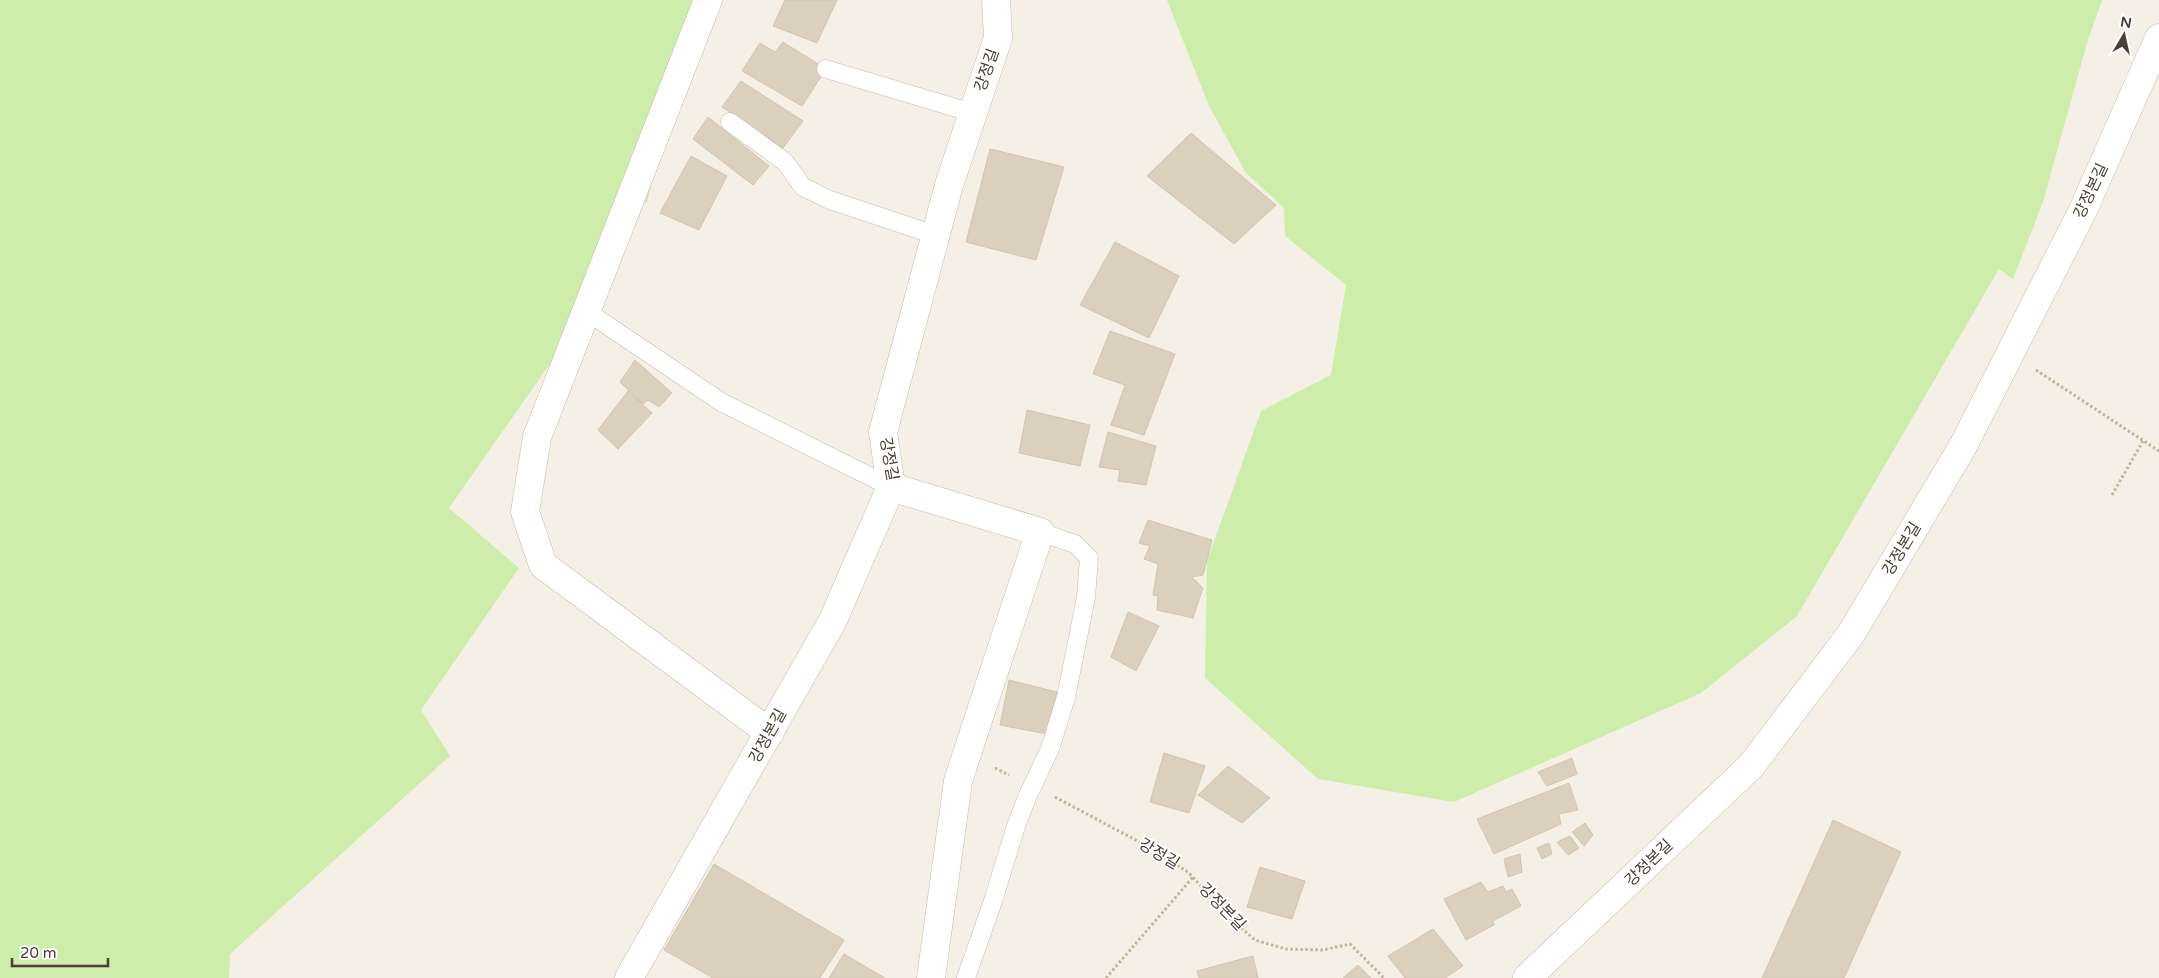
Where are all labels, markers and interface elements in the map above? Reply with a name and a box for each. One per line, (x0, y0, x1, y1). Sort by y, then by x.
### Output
north arrow (2099, 10, 2149, 60)
text: N (2119, 13, 2133, 32)
street label: 강정길 (970, 46, 1004, 94)
street label: 강정본길 (2069, 160, 2113, 222)
street label: 강정길 (875, 436, 903, 482)
street label: 강정본길 (1878, 519, 1926, 579)
street label: 강정본길 (745, 705, 791, 767)
street label: 강정길 (1135, 834, 1183, 874)
street label: 강정본길 (1621, 835, 1677, 891)
street label: 강정본길 (1194, 879, 1250, 935)
scale bar (12, 936, 109, 968)
text: 20 m (20, 944, 57, 962)

